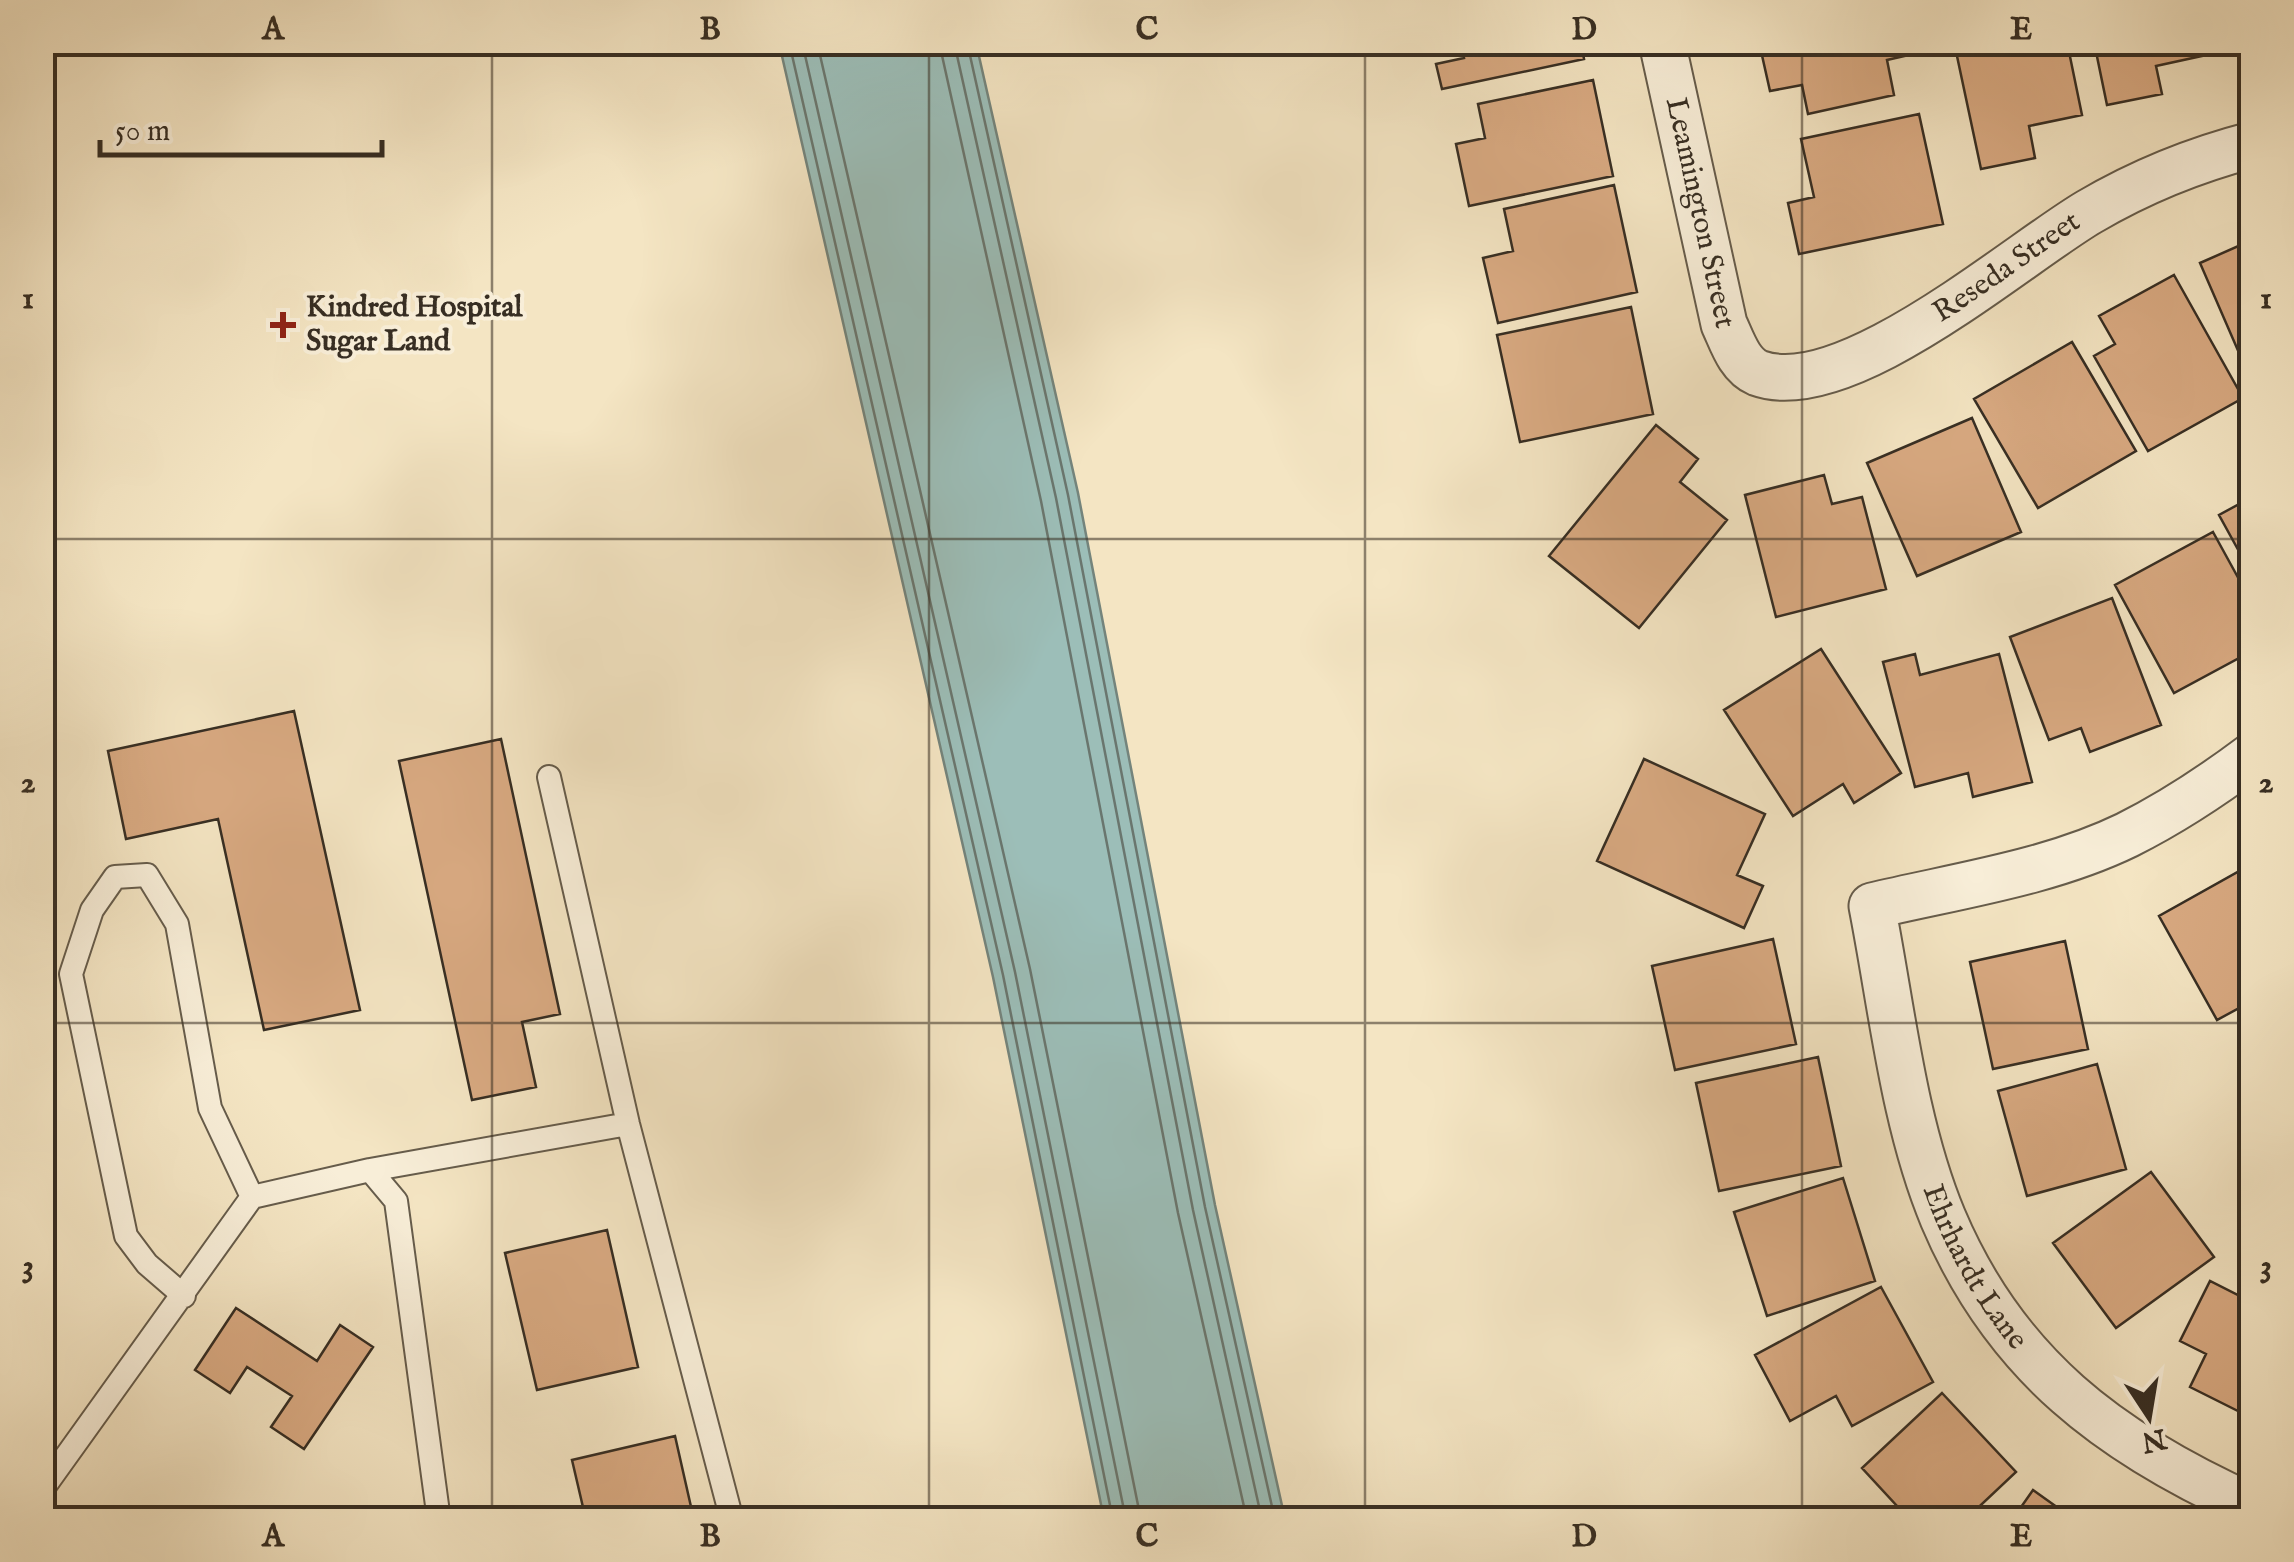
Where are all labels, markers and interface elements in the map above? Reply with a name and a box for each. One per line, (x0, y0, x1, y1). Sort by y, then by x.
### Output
text: A (260, 10, 285, 51)
text: B (699, 10, 721, 51)
text: C (1136, 10, 1159, 51)
text: D (1571, 10, 1597, 51)
text: E (2010, 10, 2032, 51)
street label: Leamington Street (1656, 94, 1743, 332)
scale bar (100, 95, 382, 157)
text: 50 m (115, 113, 170, 151)
street label: Reseda Street (1926, 203, 2088, 332)
text: 1 (22, 279, 34, 320)
text: 1 (2260, 279, 2272, 320)
place label: Kindred Hospital Sugar Land (306, 289, 523, 361)
marker: Kindred Hospital Sugar Land (270, 312, 296, 338)
text: 2 (20, 763, 36, 804)
text: 2 (2258, 763, 2274, 804)
street label: Ehrhardt Lane (1913, 1180, 2035, 1358)
text: 3 (22, 1247, 34, 1288)
text: 3 (2260, 1247, 2272, 1288)
north arrow (2099, 1367, 2199, 1467)
text: N (2138, 1419, 2170, 1459)
text: A (260, 1517, 285, 1558)
text: B (699, 1517, 721, 1558)
text: C (1136, 1517, 1159, 1558)
text: D (1571, 1517, 1597, 1558)
text: E (2010, 1517, 2032, 1558)

